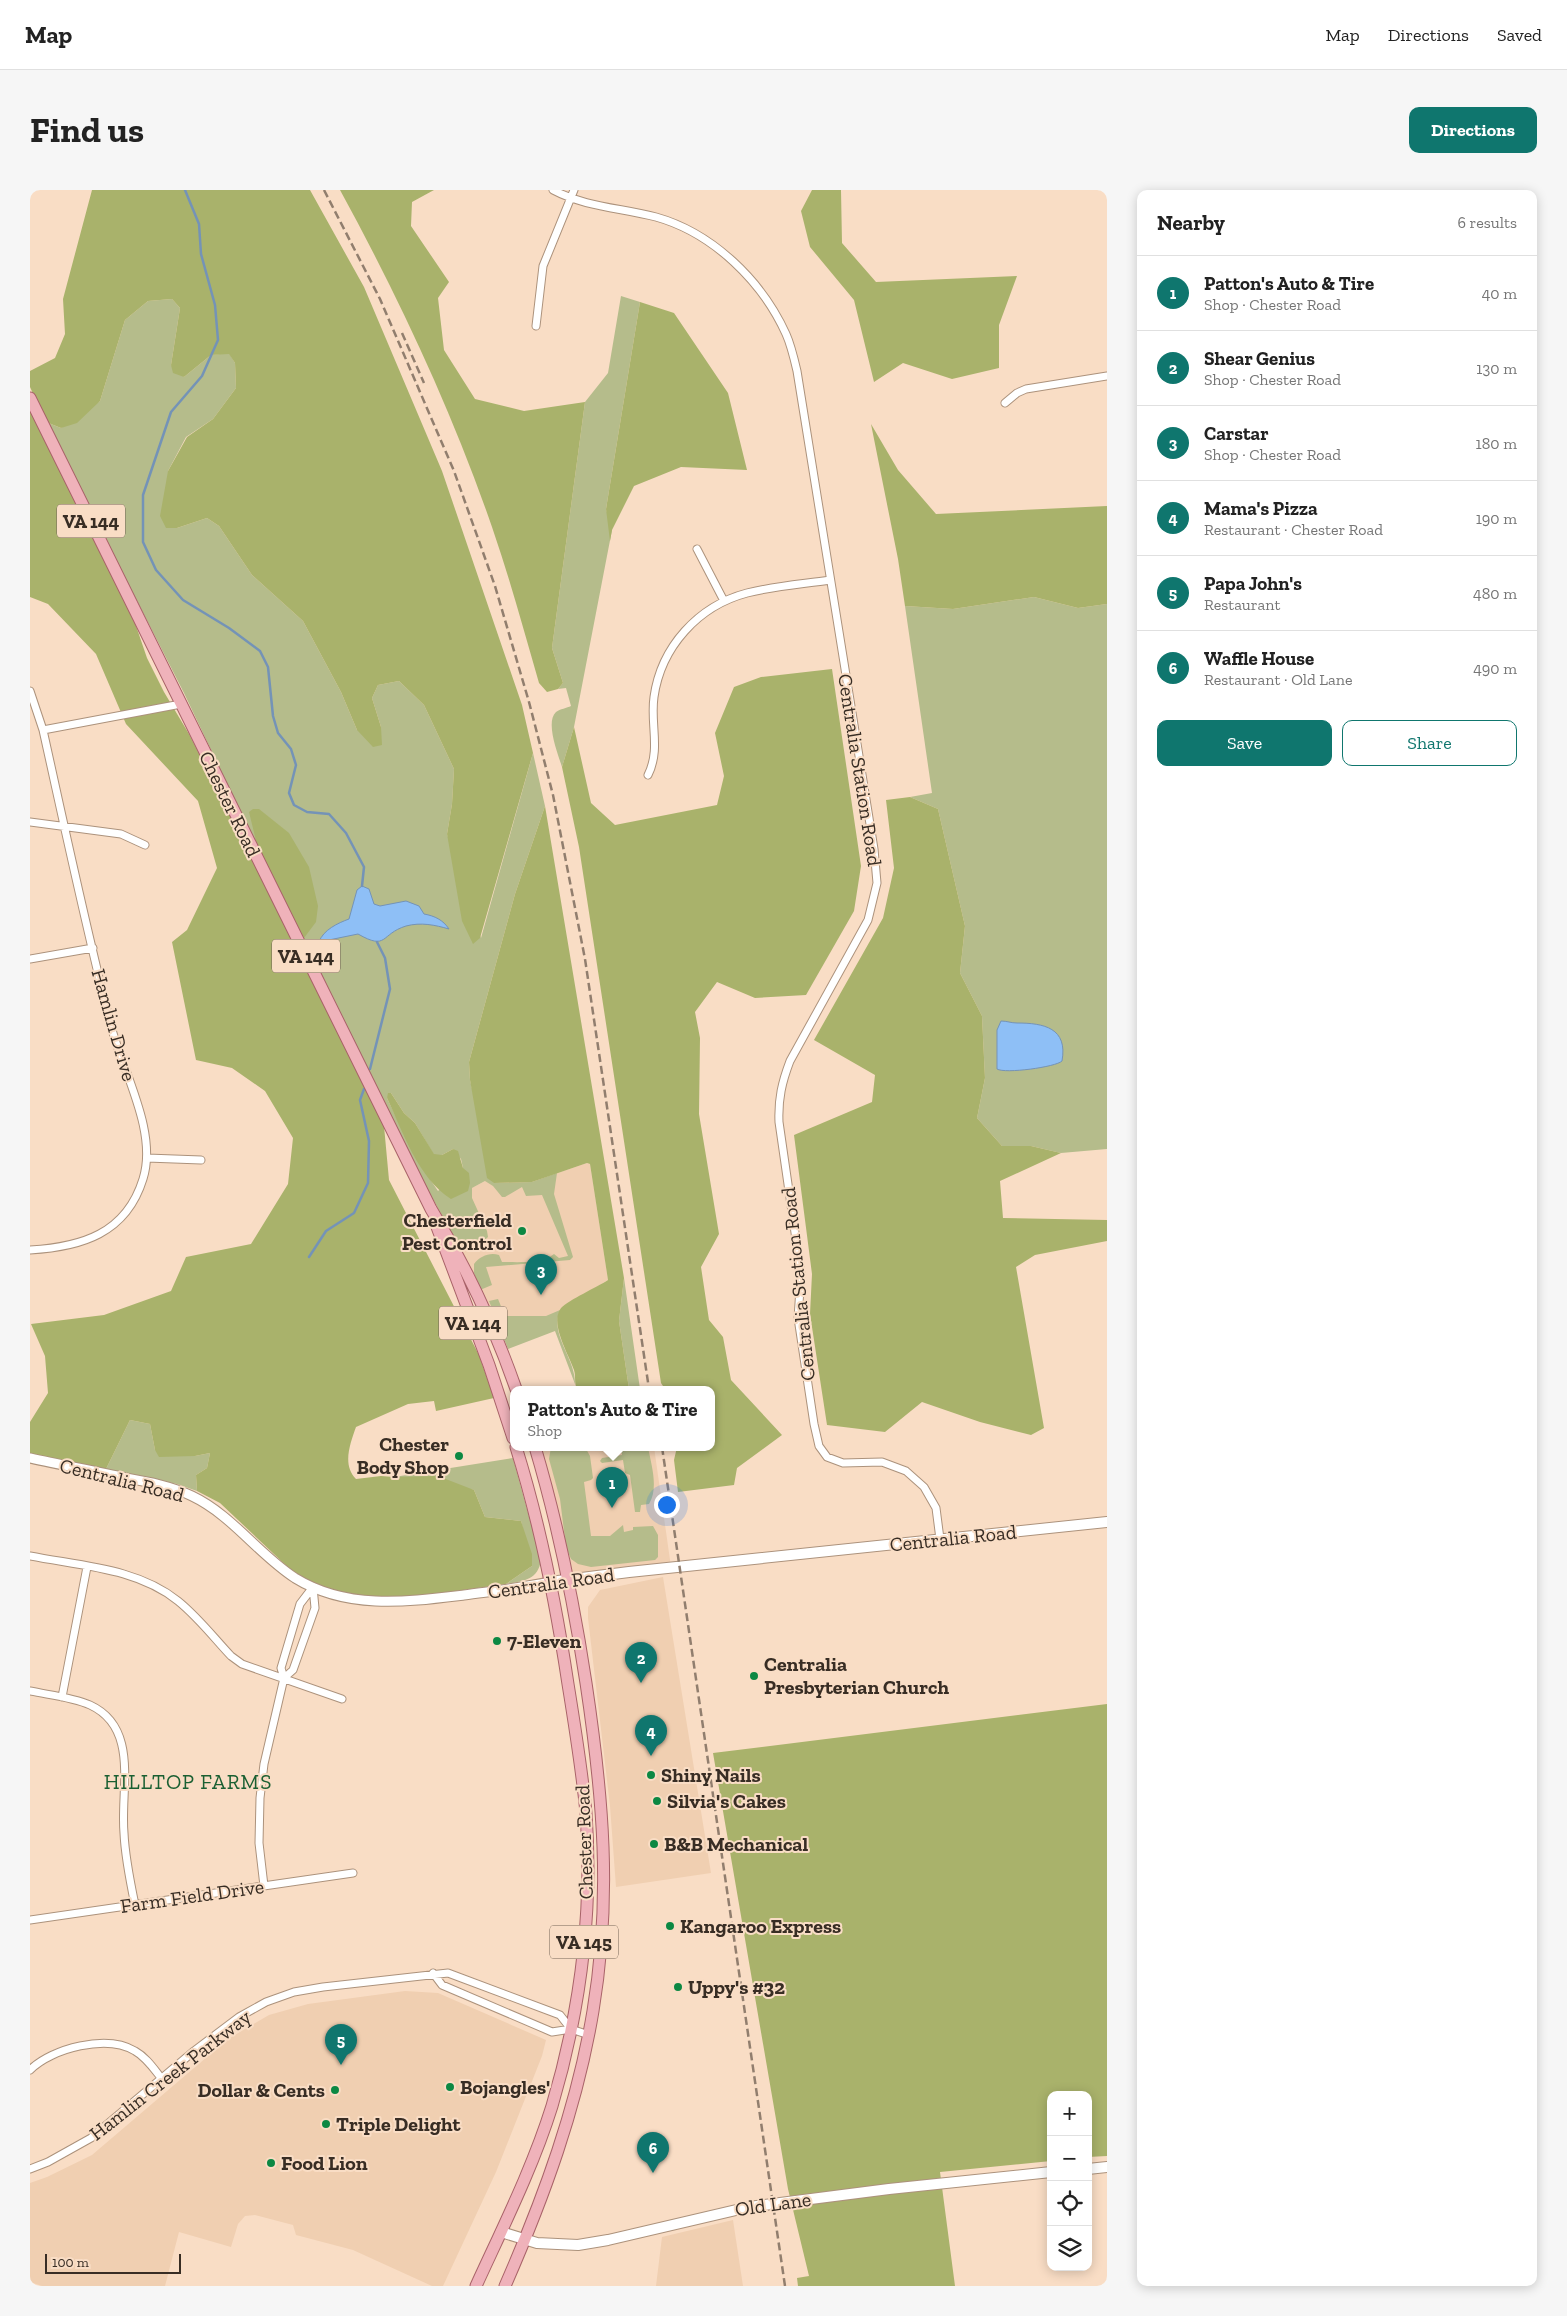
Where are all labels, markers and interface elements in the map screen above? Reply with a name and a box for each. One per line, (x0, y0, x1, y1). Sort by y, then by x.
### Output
text: Map (25, 20, 72, 49)
text: Map (1325, 24, 1360, 46)
text: Directions (1388, 24, 1469, 46)
text: Saved (1497, 24, 1542, 46)
button: Directions (1409, 107, 1537, 153)
text: Find us (30, 109, 144, 151)
text: Nearby (1157, 210, 1225, 235)
text: 6 results (1457, 213, 1517, 232)
text: Patton's Auto & Tire (1204, 272, 1374, 295)
text: 1 (1170, 284, 1176, 303)
text: 40 m (1482, 284, 1517, 303)
text: Shop · Chester Road (1204, 295, 1341, 314)
text: Shear Genius (1204, 347, 1315, 370)
text: 2 (1169, 359, 1177, 378)
text: 130 m (1476, 359, 1517, 378)
text: Shop · Chester Road (1204, 370, 1341, 389)
text: Carstar (1204, 422, 1269, 445)
text: 3 (1169, 434, 1177, 453)
text: 180 m (1476, 434, 1517, 453)
text: Shop · Chester Road (1204, 445, 1341, 464)
text: Mama's Pizza (1204, 497, 1318, 520)
road number: VA 144 (57, 504, 125, 538)
text: 4 (1168, 509, 1178, 528)
text: 190 m (1476, 509, 1517, 528)
text: Restaurant · Chester Road (1204, 520, 1383, 539)
text: Papa John's (1204, 572, 1302, 595)
text: 5 (1169, 584, 1177, 603)
text: 480 m (1473, 584, 1517, 603)
text: Restaurant (1204, 595, 1280, 614)
text: Waffle House (1204, 647, 1314, 670)
text: 6 (1169, 659, 1177, 678)
text: 490 m (1473, 659, 1517, 678)
text: Restaurant · Old Lane (1204, 670, 1352, 689)
street label: Centralia Station Road (833, 672, 887, 868)
button: Save (1157, 720, 1332, 766)
button: Share (1342, 720, 1517, 766)
street label: Chester Road (194, 747, 266, 861)
road number: VA 144 (272, 939, 340, 972)
street label: Hamlin Drive (87, 966, 141, 1084)
street label: Centralia Station Road (776, 1186, 820, 1382)
place label: Chesterfield Pest Control (402, 1208, 513, 1255)
marker: Chesterfield Pest Control (516, 1225, 528, 1237)
pin: 3 (525, 1254, 557, 1295)
road number: VA 144 (439, 1306, 507, 1340)
popup (510, 1386, 715, 1451)
text: Patton's Auto & Tire (527, 1398, 698, 1421)
text: Shop (527, 1421, 562, 1440)
place label: Chester Body Shop (356, 1432, 449, 1479)
marker: Chester Body Shop (453, 1450, 465, 1462)
street label: Centralia Road (57, 1453, 187, 1507)
pin: 1 (596, 1467, 628, 1508)
your location (654, 1492, 680, 1518)
street label: Centralia Road (888, 1519, 1018, 1557)
street label: Centralia Road (486, 1562, 616, 1604)
place label: 7-Eleven (507, 1629, 581, 1653)
marker: 7-Eleven (491, 1635, 503, 1647)
pin: 2 (625, 1642, 657, 1683)
place label: Centralia Presbyterian Church (764, 1652, 949, 1699)
marker: Centralia Presbyterian Church (748, 1670, 760, 1682)
pin: 4 (635, 1715, 667, 1756)
place label: Shiny Nails (661, 1763, 761, 1787)
district label: HILLTOP FARMS (104, 1769, 272, 1794)
marker: Shiny Nails (645, 1769, 657, 1781)
street label: Chester Road (570, 1784, 598, 1900)
place label: Silvia's Cakes (667, 1789, 786, 1813)
marker: Silvia's Cakes (651, 1795, 663, 1807)
place label: B&B Mechanical (664, 1832, 808, 1856)
marker: B&B Mechanical (648, 1838, 660, 1850)
street label: Farm Field Drive (119, 1874, 265, 1918)
place label: Kangaroo Express (680, 1914, 841, 1938)
marker: Kangaroo Express (664, 1920, 676, 1932)
road number: VA 145 (550, 1925, 618, 1958)
place label: Uppy's #32 (688, 1975, 785, 1999)
marker: Uppy's #32 (672, 1981, 684, 1993)
street label: Hamlin Creek Parkway (84, 2004, 256, 2145)
pin: 5 (325, 2024, 357, 2065)
place label: Bojangles' (460, 2075, 550, 2099)
place label: Dollar & Cents (198, 2078, 325, 2102)
marker: Bojangles' (444, 2081, 456, 2093)
marker: Dollar & Cents (329, 2084, 341, 2096)
map controls (1047, 2091, 1092, 2271)
button: + (1047, 2091, 1092, 2136)
place label: Triple Delight (336, 2112, 462, 2136)
marker: Triple Delight (320, 2118, 332, 2130)
pin: 6 (637, 2132, 669, 2173)
button: − (1047, 2136, 1092, 2181)
place label: Food Lion (281, 2151, 368, 2175)
marker: Food Lion (265, 2157, 277, 2169)
button: locate (1047, 2181, 1092, 2226)
street label: Old Lane (733, 2187, 813, 2221)
button: layers (1047, 2226, 1092, 2271)
scale bar (45, 2251, 181, 2274)
text: 100 m (52, 2254, 89, 2271)

